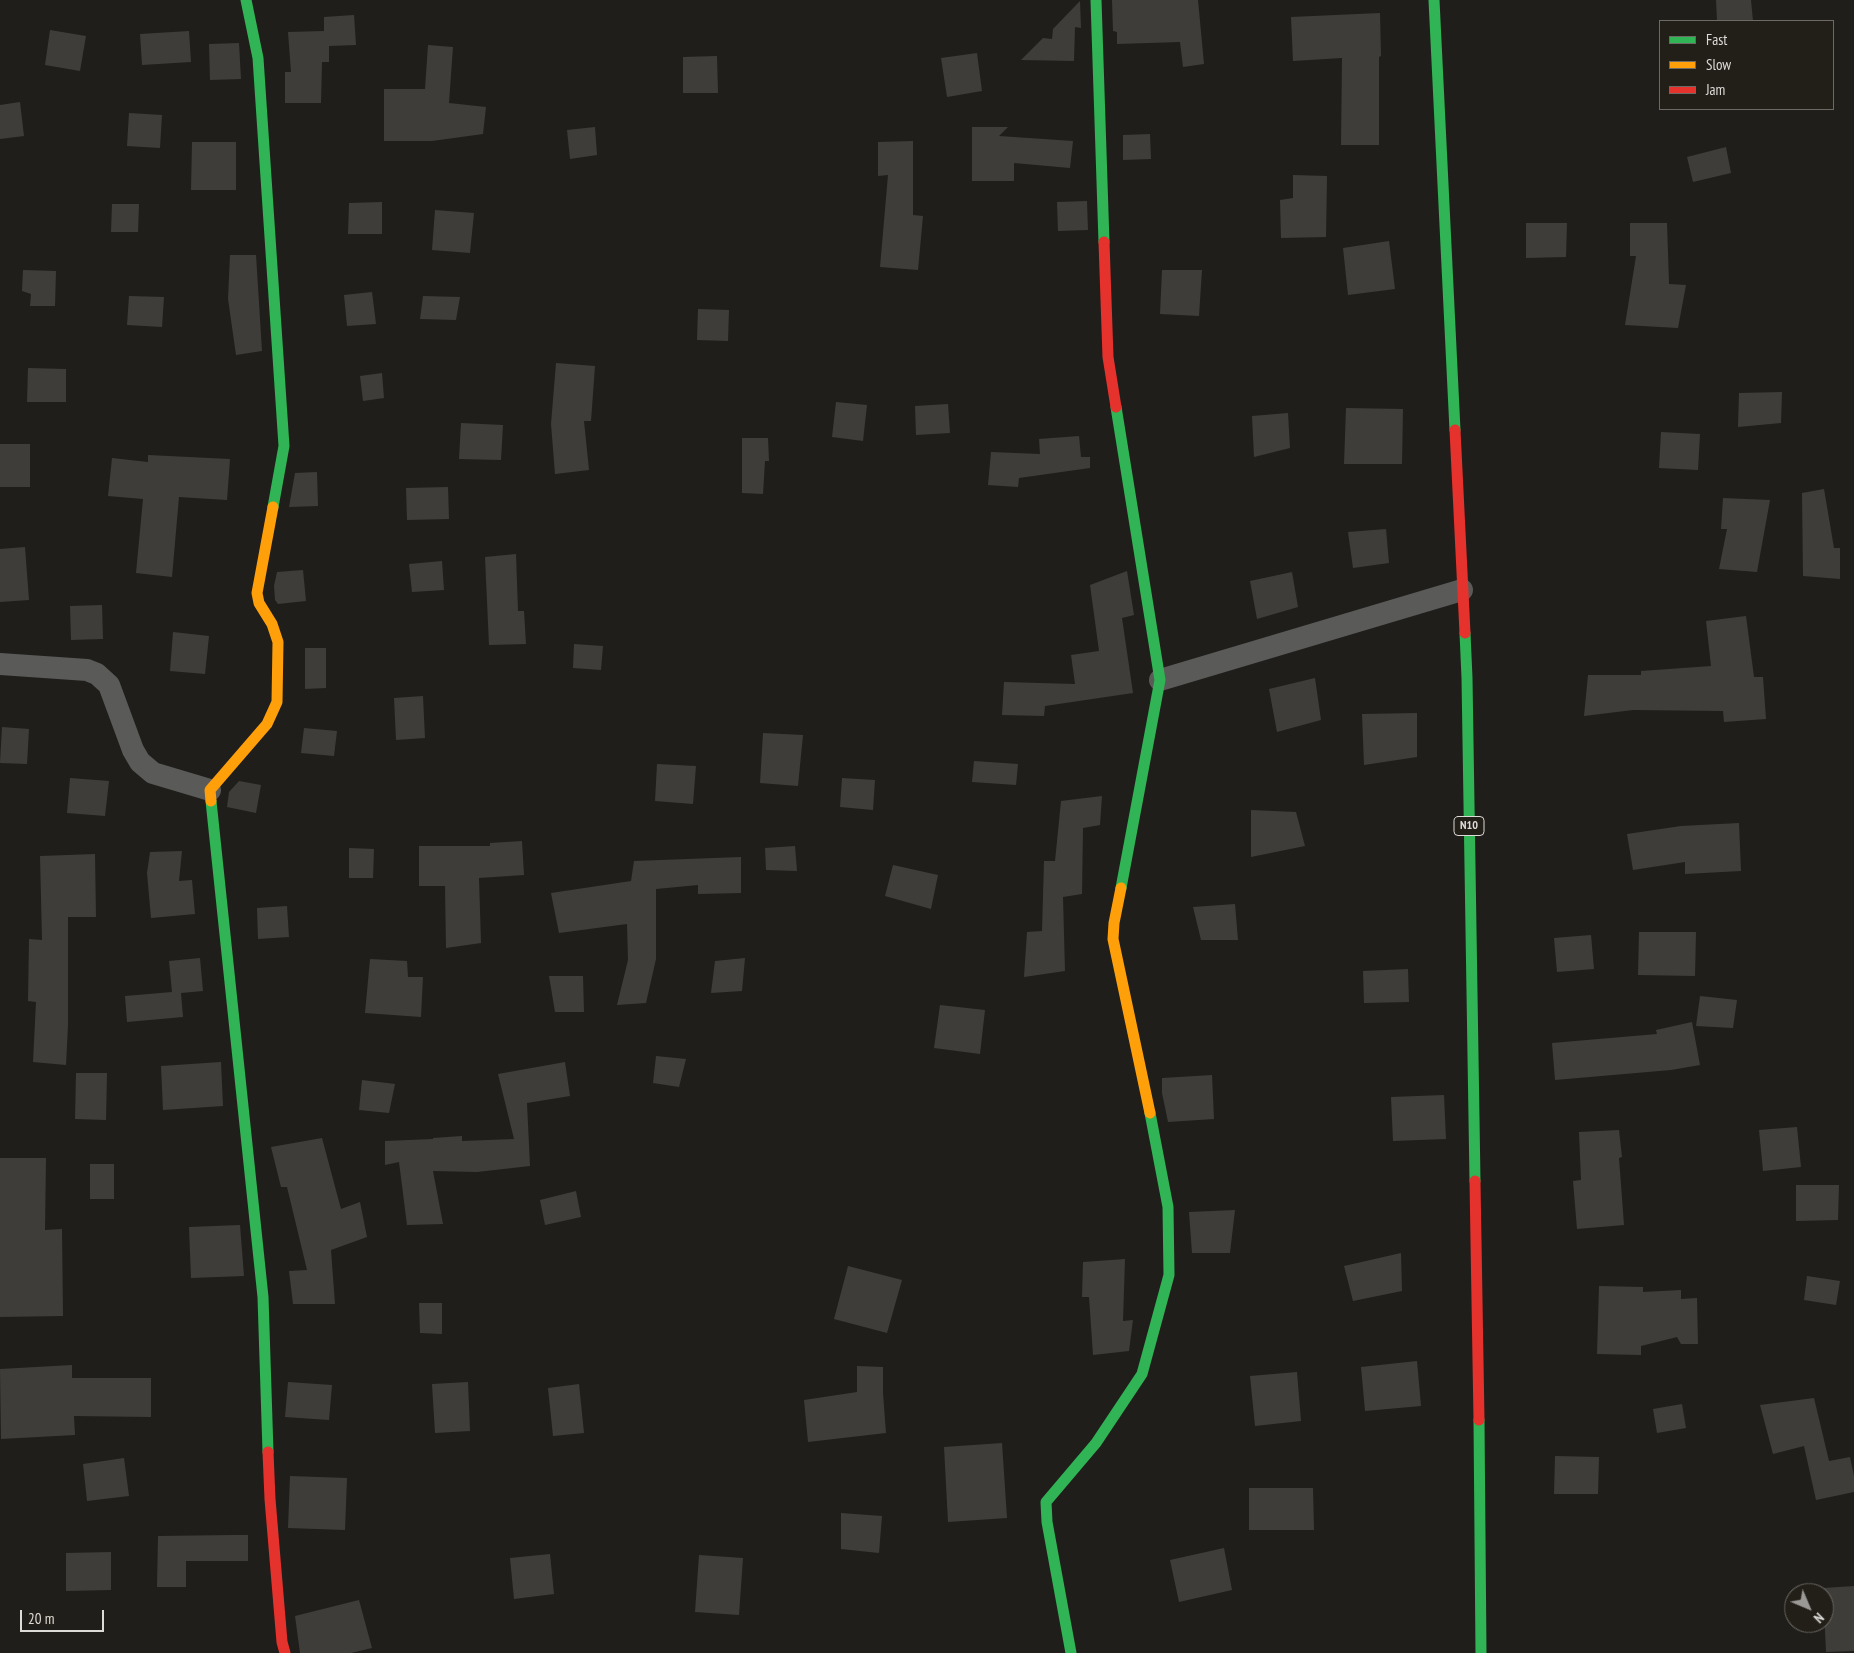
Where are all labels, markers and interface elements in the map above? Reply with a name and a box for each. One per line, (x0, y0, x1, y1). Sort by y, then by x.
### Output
legend (1659, 20, 1834, 110)
text: Fast (1706, 30, 1727, 49)
text: Slow (1706, 55, 1731, 74)
text: Jam (1706, 80, 1725, 99)
road number: N10 (1454, 816, 1484, 836)
north arrow (1784, 1583, 1834, 1633)
scale bar (22, 1600, 106, 1632)
text: 20 m (28, 1609, 54, 1628)
text: N (1810, 1609, 1828, 1627)

